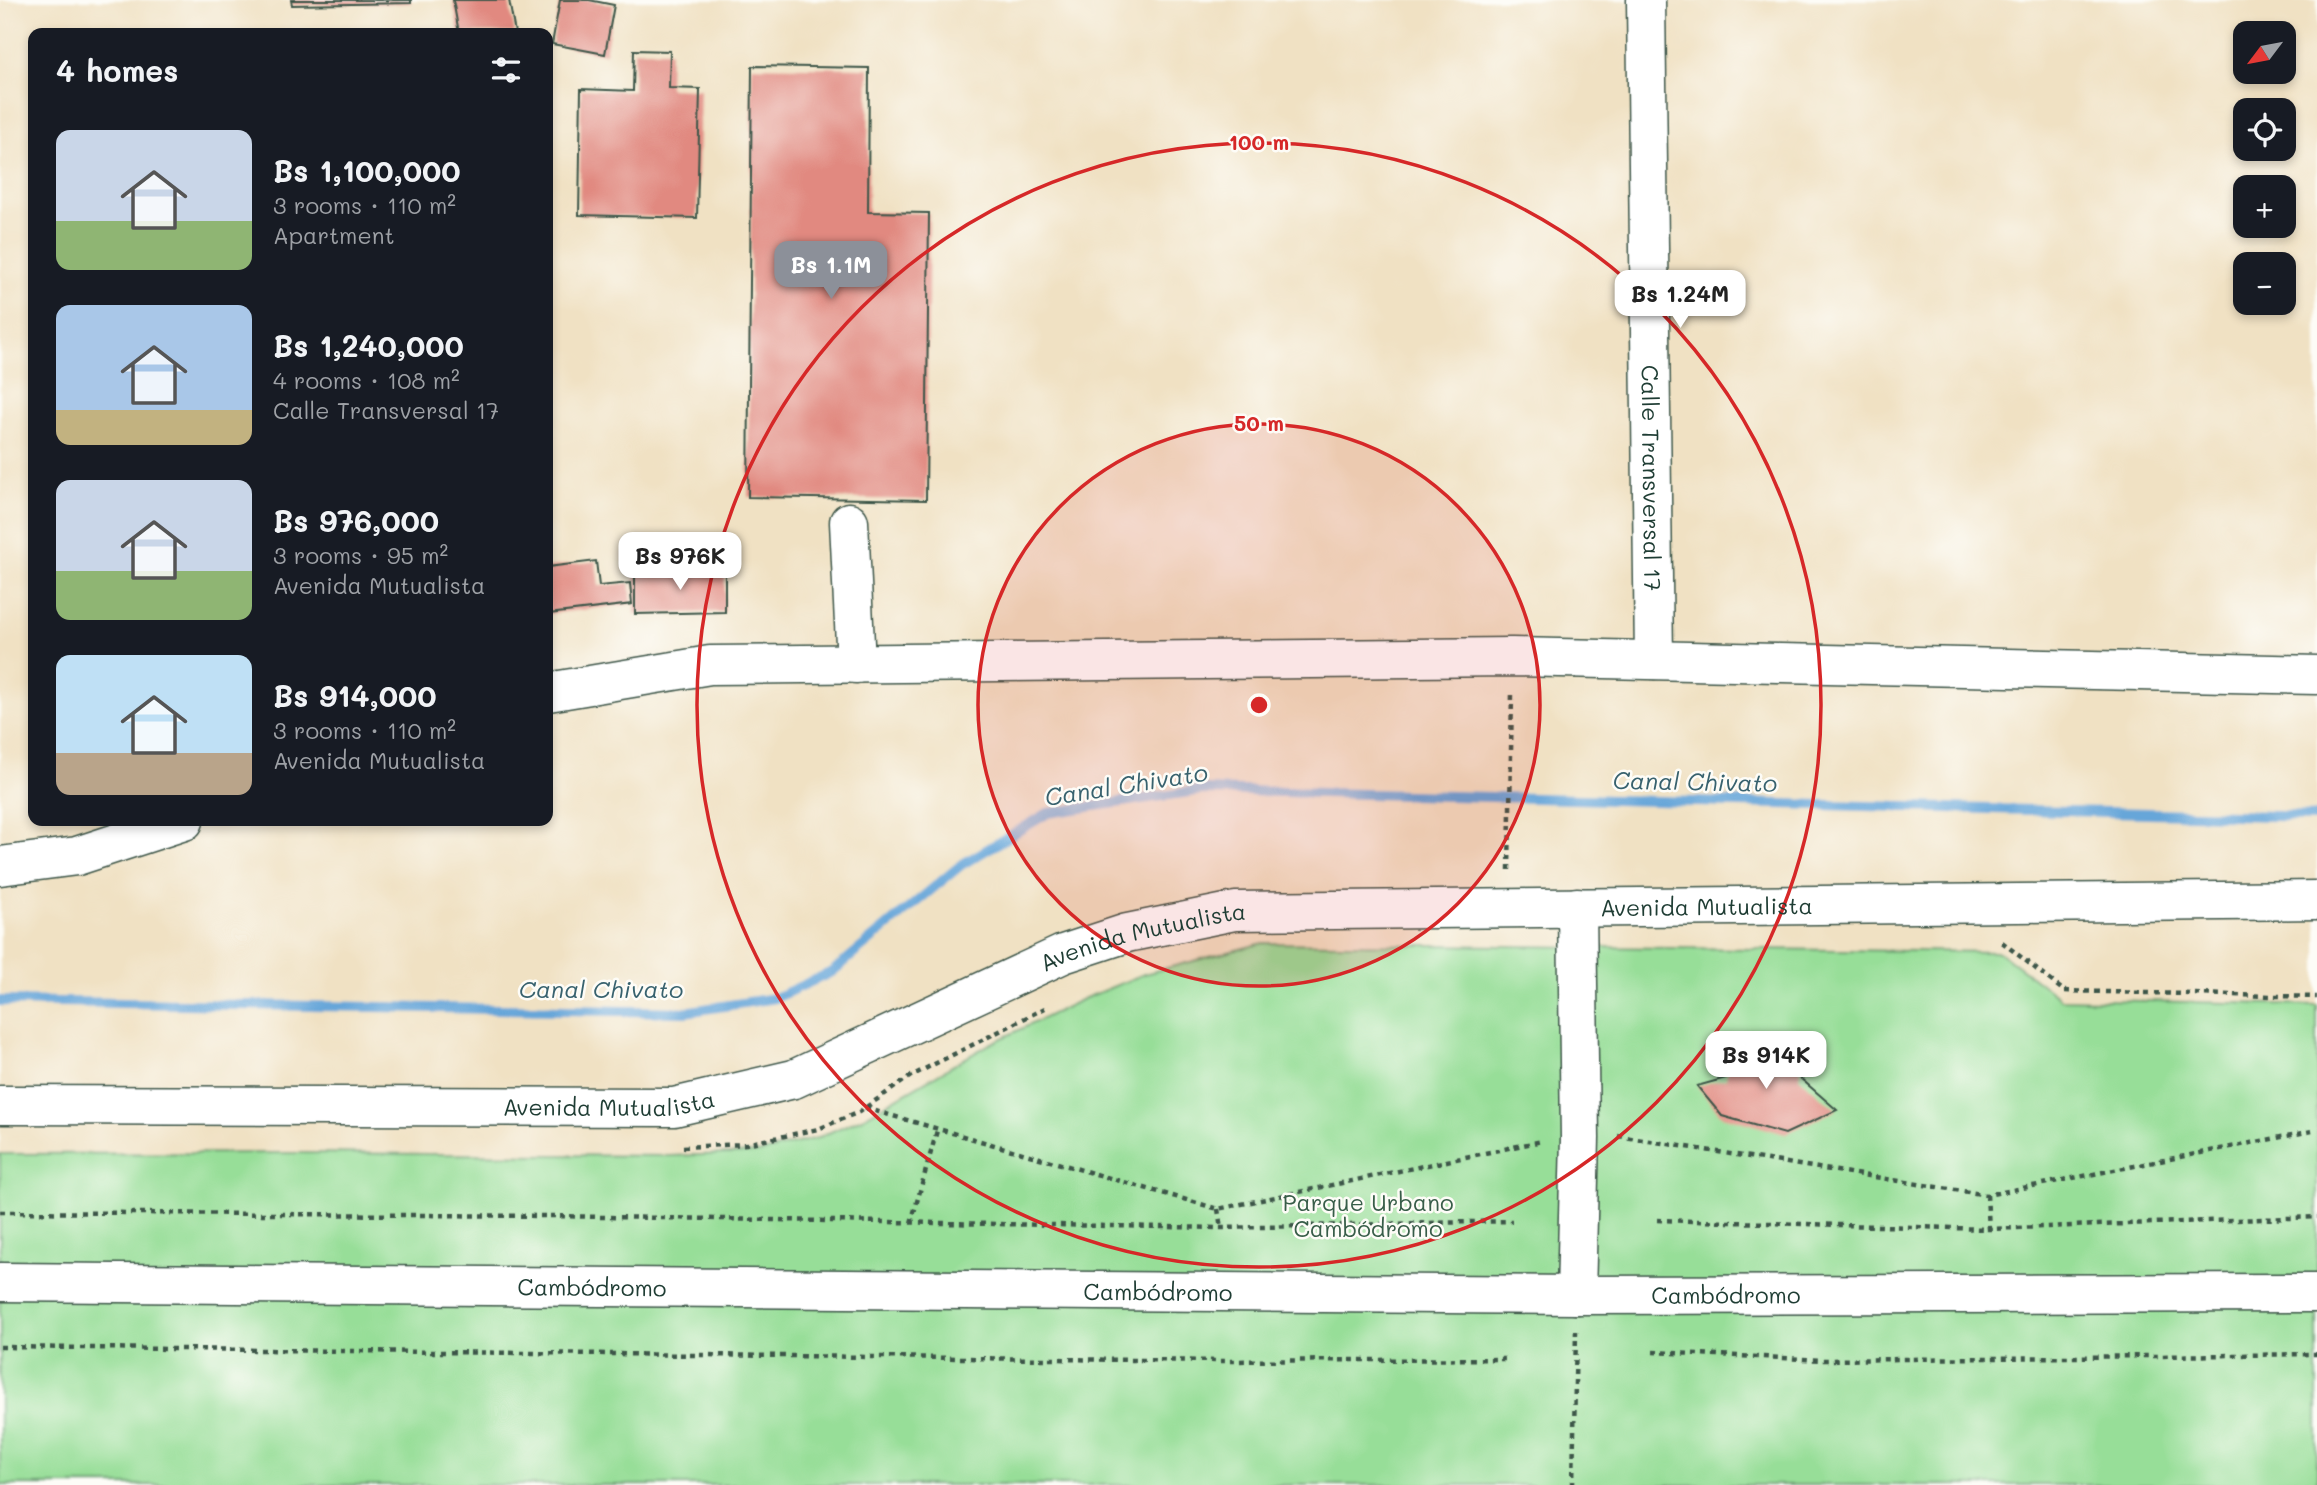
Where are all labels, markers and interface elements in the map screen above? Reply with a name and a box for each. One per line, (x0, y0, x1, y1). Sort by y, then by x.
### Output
north arrow (2233, 21, 2296, 84)
map controls (2233, 21, 2296, 315)
text: 4 homes (56, 50, 178, 90)
icon: filters (487, 51, 525, 89)
button: locate (2233, 98, 2296, 161)
text: 100 m (1229, 128, 1289, 155)
text: Bs 1,100,000 (273, 150, 461, 190)
icon: home (112, 158, 196, 242)
button: + (2233, 175, 2296, 238)
text: 3 rooms · 110 m² (273, 190, 456, 220)
text: Apartment (273, 220, 395, 250)
pin: Bs 1.1M (766, 242, 896, 301)
text: Bs 1.1M (790, 249, 872, 279)
button: − (2233, 252, 2296, 315)
pin: Bs 1.24M (1608, 270, 1752, 330)
text: Bs 1.24M (1631, 278, 1729, 308)
text: Bs 1,240,000 (273, 325, 464, 365)
icon: home (112, 333, 196, 417)
text: 4 rooms · 108 m² (273, 365, 460, 395)
street label: Calle Transversal 17 (1635, 365, 1668, 591)
text: Calle Transversal 17 (273, 395, 499, 425)
text: 50 m (1234, 409, 1284, 436)
text: Bs 976,000 (273, 500, 439, 540)
icon: home (112, 508, 196, 592)
pin: Bs 976K (615, 532, 745, 592)
text: 3 rooms · 95 m² (273, 540, 448, 570)
text: Bs 976K (634, 540, 726, 570)
text: Avenida Mutualista (273, 570, 485, 600)
text: Bs 914,000 (273, 675, 437, 715)
icon: home (112, 683, 196, 767)
centre of rings (1247, 693, 1271, 717)
text: 3 rooms · 110 m² (273, 715, 456, 745)
text: Avenida Mutualista (273, 745, 485, 775)
water label: Canal Chivato (1042, 756, 1210, 812)
water label: Canal Chivato (1612, 764, 1778, 798)
street label: Avenida Mutualista (1600, 890, 1813, 922)
street label: Avenida Mutualista (1035, 896, 1246, 978)
water label: Canal Chivato (519, 973, 683, 1004)
pin: Bs 914K (1701, 1032, 1831, 1091)
text: Bs 914K (1721, 1039, 1811, 1069)
street label: Avenida Mutualista (503, 1083, 718, 1122)
park label: Parque Urbano Cambódromo (1282, 1187, 1454, 1243)
street label: Cambódromo (517, 1271, 667, 1302)
street label: Cambódromo (1083, 1276, 1233, 1307)
street label: Cambódromo (1651, 1279, 1801, 1310)

